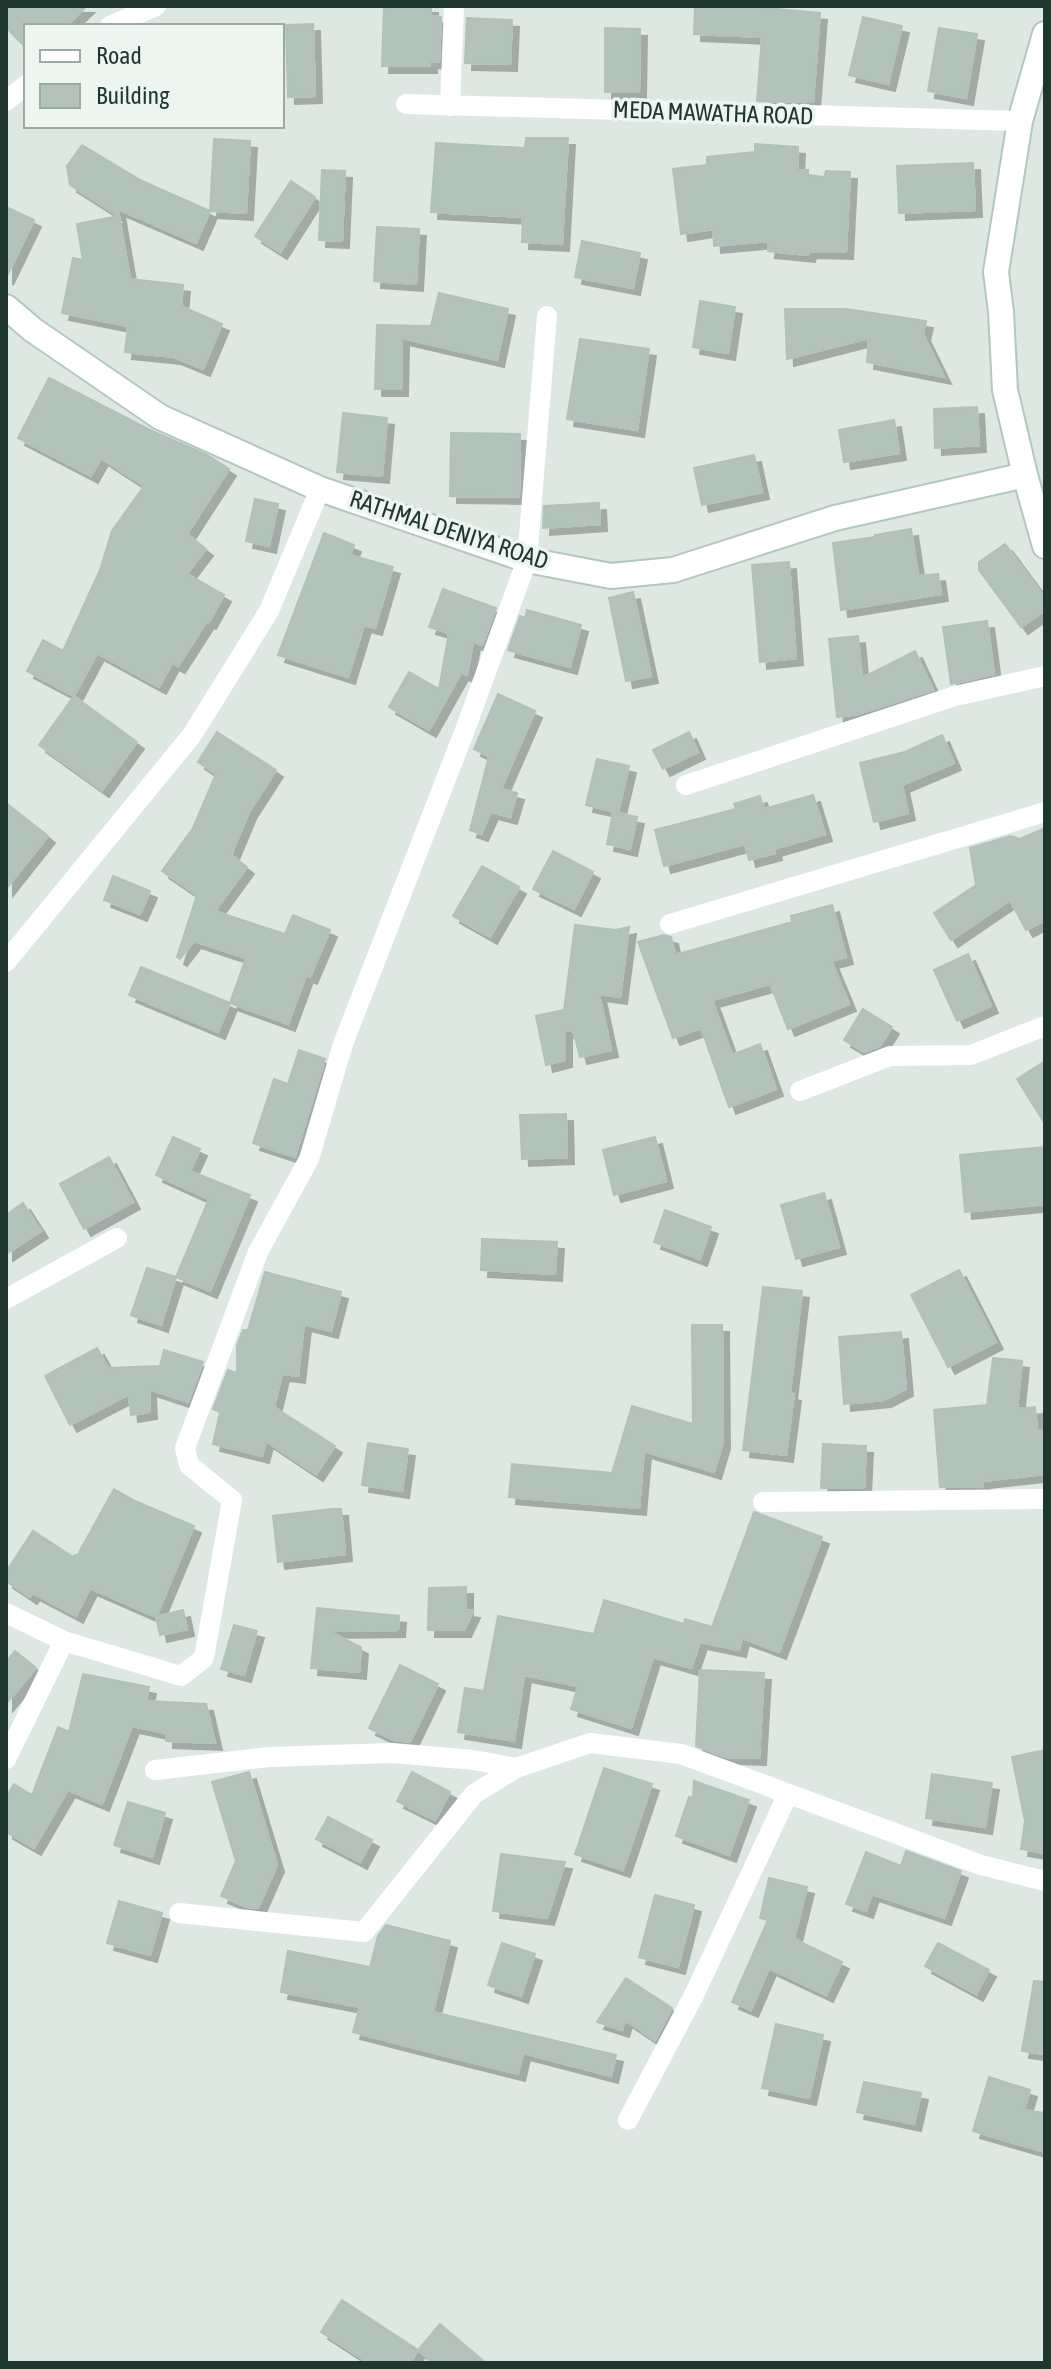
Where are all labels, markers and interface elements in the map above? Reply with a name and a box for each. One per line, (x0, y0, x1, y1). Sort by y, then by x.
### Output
legend (24, 24, 284, 128)
text: Road (96, 42, 142, 69)
text: Building (96, 82, 170, 109)
street label: MEDA MAWATHA ROAD (612, 96, 814, 129)
street label: RATHMAL DENIYA ROAD (346, 485, 552, 574)

